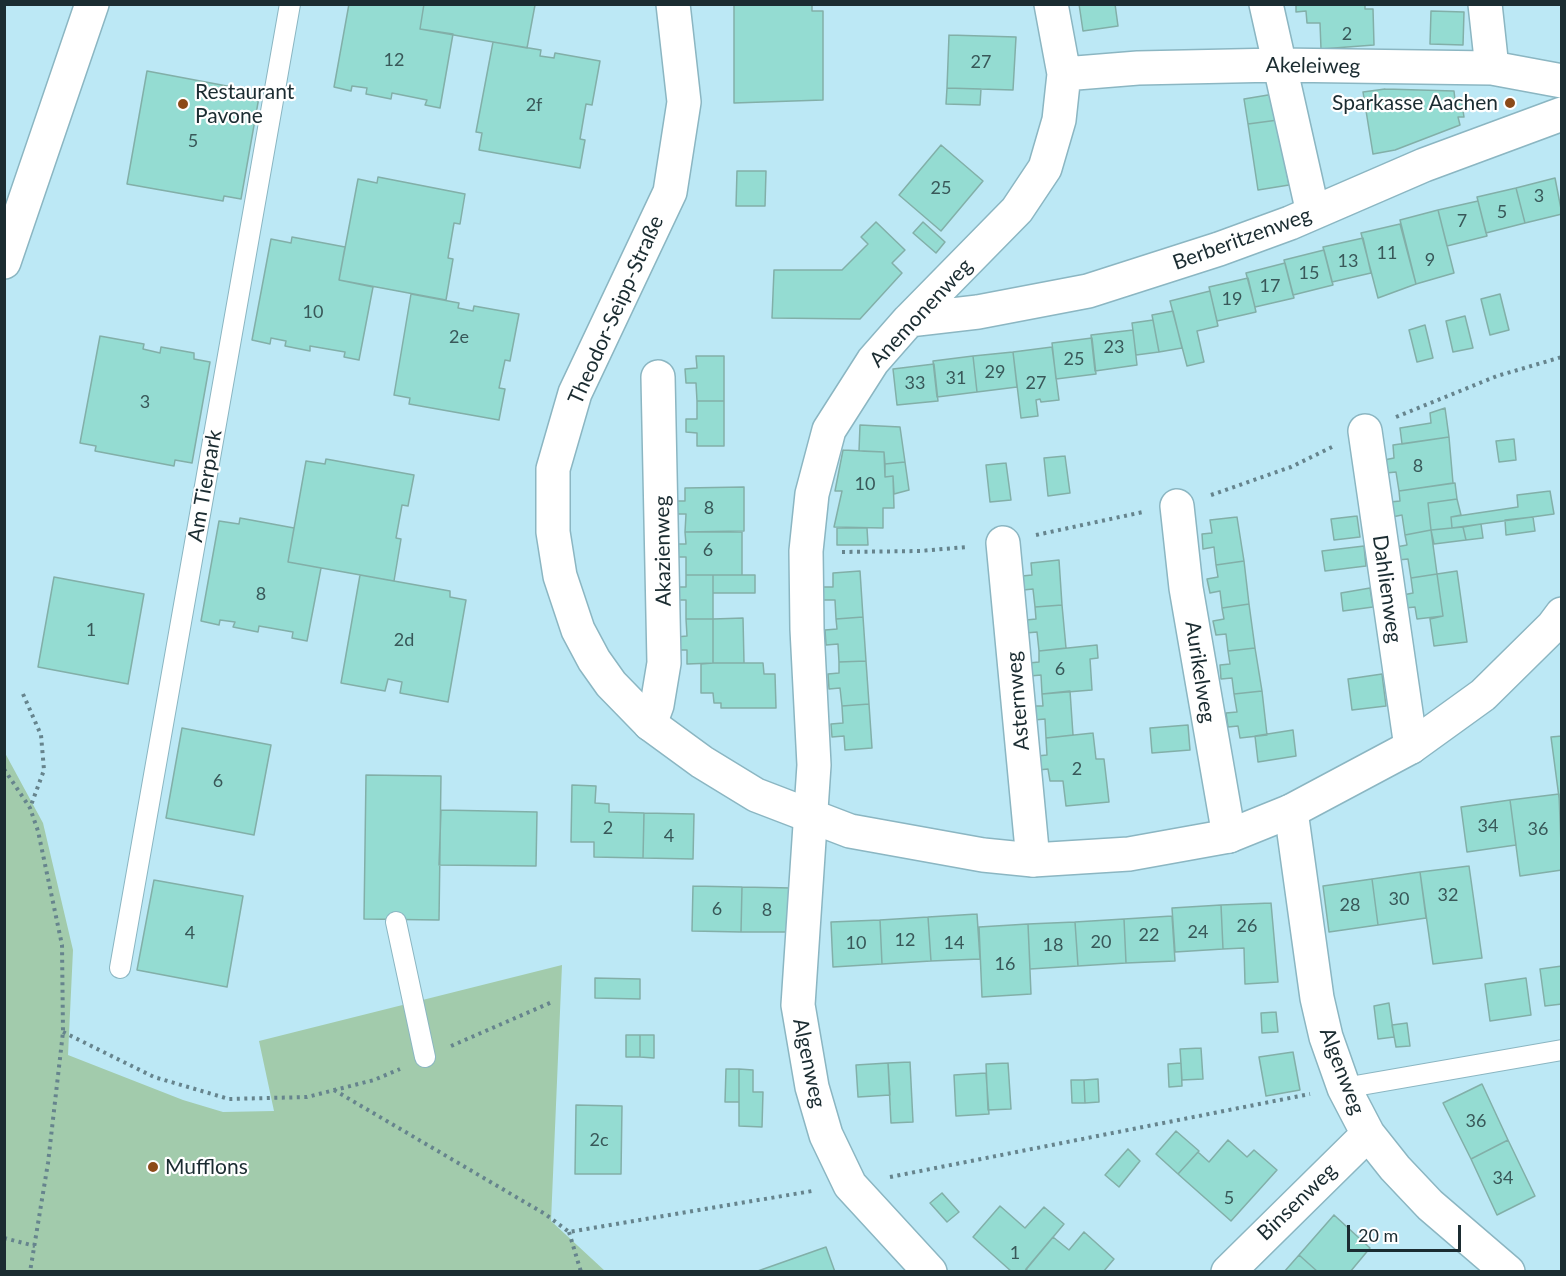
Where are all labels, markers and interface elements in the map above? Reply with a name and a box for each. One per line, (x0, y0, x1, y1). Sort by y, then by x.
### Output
house number: 2 (1342, 23, 1352, 45)
house number: 12 (384, 49, 404, 71)
house number: 27 (971, 51, 991, 73)
street label: Akeleiweg (1265, 53, 1361, 79)
place label: Restaurant Pavone (195, 79, 294, 129)
place label: Sparkasse Aachen (1332, 90, 1498, 116)
house number: 2f (526, 94, 542, 116)
marker: Sparkasse Aachen (1503, 96, 1517, 110)
marker: Restaurant Pavone (176, 97, 190, 111)
house number: 5 (188, 130, 198, 152)
house number: 25 (931, 177, 951, 199)
house number: 3 (1534, 185, 1544, 207)
house number: 5 (1497, 201, 1507, 223)
street label: Berberitzenweg (1169, 202, 1315, 276)
house number: 7 (1457, 210, 1467, 232)
street label: Theodor-Seipp-Straße (563, 212, 669, 408)
house number: 11 (1377, 242, 1397, 264)
house number: 9 (1425, 249, 1435, 271)
house number: 13 (1338, 250, 1358, 272)
street label: Anemonenweg (864, 254, 978, 372)
house number: 15 (1299, 262, 1319, 284)
house number: 17 (1260, 275, 1280, 297)
house number: 19 (1222, 288, 1242, 310)
house number: 10 (303, 301, 323, 323)
house number: 2e (449, 326, 469, 348)
house number: 23 (1104, 336, 1124, 358)
house number: 25 (1064, 348, 1084, 370)
house number: 29 (985, 361, 1005, 383)
house number: 31 (946, 367, 966, 389)
house number: 33 (905, 372, 925, 394)
house number: 27 (1026, 372, 1046, 394)
house number: 3 (140, 391, 150, 413)
street label: Am Tierpark (183, 428, 227, 544)
house number: 8 (1413, 455, 1423, 477)
house number: 10 (855, 473, 875, 495)
street label: Akazienweg (649, 495, 677, 607)
house number: 8 (704, 497, 714, 519)
street label: Dahlienweg (1367, 533, 1407, 645)
house number: 6 (703, 539, 713, 561)
house number: 8 (256, 583, 266, 605)
house number: 1 (86, 619, 96, 641)
street label: Aurikelweg (1180, 619, 1220, 725)
house number: 2d (394, 629, 414, 651)
street label: Asternweg (1001, 650, 1035, 752)
house number: 6 (1055, 658, 1065, 680)
house number: 2 (1072, 758, 1082, 780)
house number: 6 (213, 770, 223, 792)
house number: 34 (1478, 815, 1498, 837)
house number: 2 (603, 817, 613, 839)
house number: 36 (1528, 818, 1548, 840)
house number: 4 (664, 825, 674, 847)
house number: 32 (1438, 884, 1458, 906)
house number: 30 (1389, 888, 1409, 910)
house number: 28 (1340, 894, 1360, 916)
house number: 6 (712, 898, 722, 920)
house number: 8 (762, 899, 772, 921)
house number: 26 (1237, 915, 1257, 937)
house number: 24 (1188, 921, 1208, 943)
house number: 4 (185, 922, 195, 944)
house number: 22 (1139, 924, 1159, 946)
house number: 12 (895, 929, 915, 951)
house number: 20 (1091, 931, 1111, 953)
house number: 10 (846, 932, 866, 954)
house number: 14 (944, 932, 964, 954)
house number: 18 (1043, 934, 1063, 956)
house number: 16 (995, 953, 1015, 975)
street label: Algenweg (787, 1016, 831, 1110)
street label: Algenweg (1314, 1024, 1370, 1118)
house number: 36 (1466, 1110, 1486, 1132)
house number: 2c (589, 1129, 609, 1151)
place label: Mufflons (165, 1154, 248, 1180)
street label: Binsenweg (1252, 1158, 1342, 1246)
marker: Mufflons (146, 1160, 160, 1174)
house number: 34 (1493, 1167, 1513, 1189)
house number: 5 (1224, 1187, 1234, 1209)
scale bar (1350, 1213, 1464, 1251)
text: 20 m (1358, 1224, 1398, 1246)
house number: 1 (1010, 1242, 1020, 1264)

